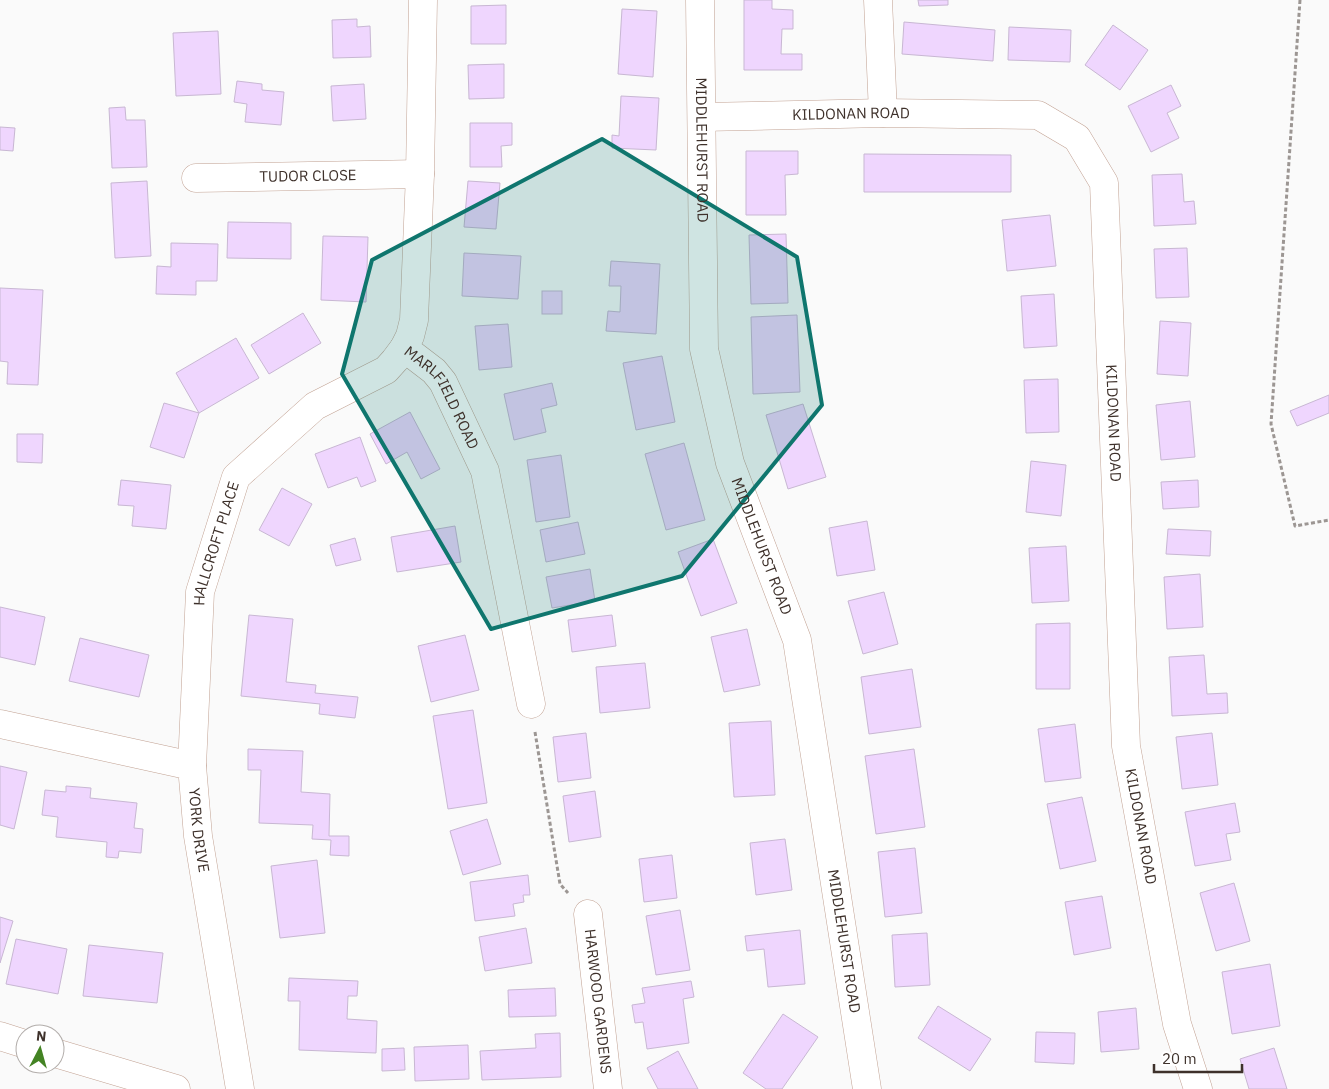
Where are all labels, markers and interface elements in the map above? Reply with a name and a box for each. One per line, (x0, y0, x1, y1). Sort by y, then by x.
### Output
street label: MIDDLEHURST ROAD (692, 77, 713, 223)
street label: KILDONAN ROAD (792, 103, 910, 124)
street label: TUDOR CLOSE (259, 165, 357, 186)
street label: MARLFIELD ROAD (401, 342, 483, 452)
street label: KILDONAN ROAD (1102, 364, 1126, 482)
street label: MIDDLEHURST ROAD (727, 475, 797, 617)
street label: HALLCROFT PLACE (189, 479, 243, 606)
street label: KILDONAN ROAD (1121, 767, 1161, 886)
street label: YORK DRIVE (185, 787, 214, 874)
street label: MIDDLEHURST ROAD (824, 868, 865, 1014)
street label: HARWOOD GARDENS (581, 928, 616, 1075)
north arrow (15, 1024, 65, 1074)
text: N (35, 1027, 47, 1046)
scale bar (1154, 1042, 1242, 1074)
text: 20 m (1162, 1049, 1197, 1068)

